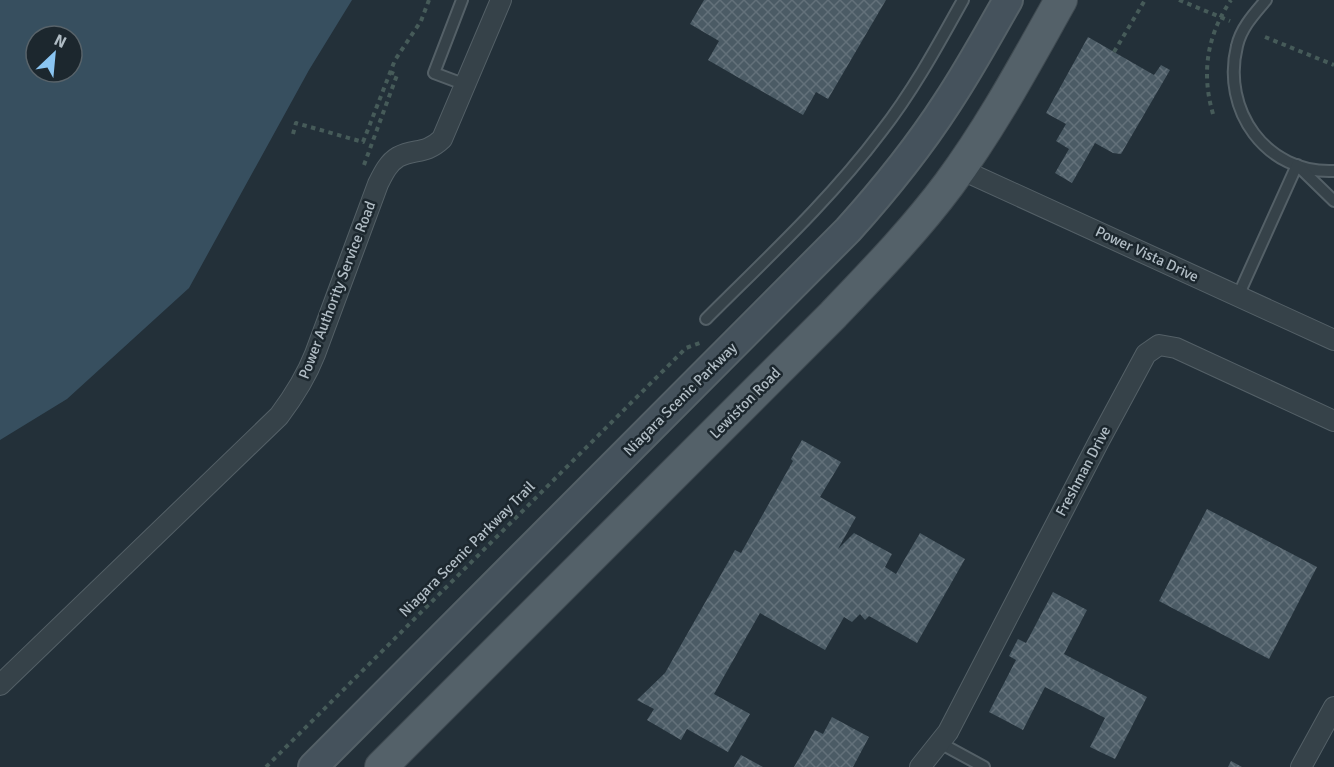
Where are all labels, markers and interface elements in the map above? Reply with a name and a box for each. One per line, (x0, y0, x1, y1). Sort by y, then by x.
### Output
north arrow (24, 24, 84, 84)
text: N (51, 30, 70, 53)
street label: Power Authority Service Road (295, 199, 379, 381)
street label: Power Vista Drive (1093, 222, 1201, 286)
street label: Niagara Scenic Parkway (620, 339, 740, 459)
street label: Lewiston Road (706, 364, 784, 442)
street label: Freshman Drive (1052, 423, 1114, 519)
street label: Niagara Scenic Parkway Trail (395, 477, 539, 621)

